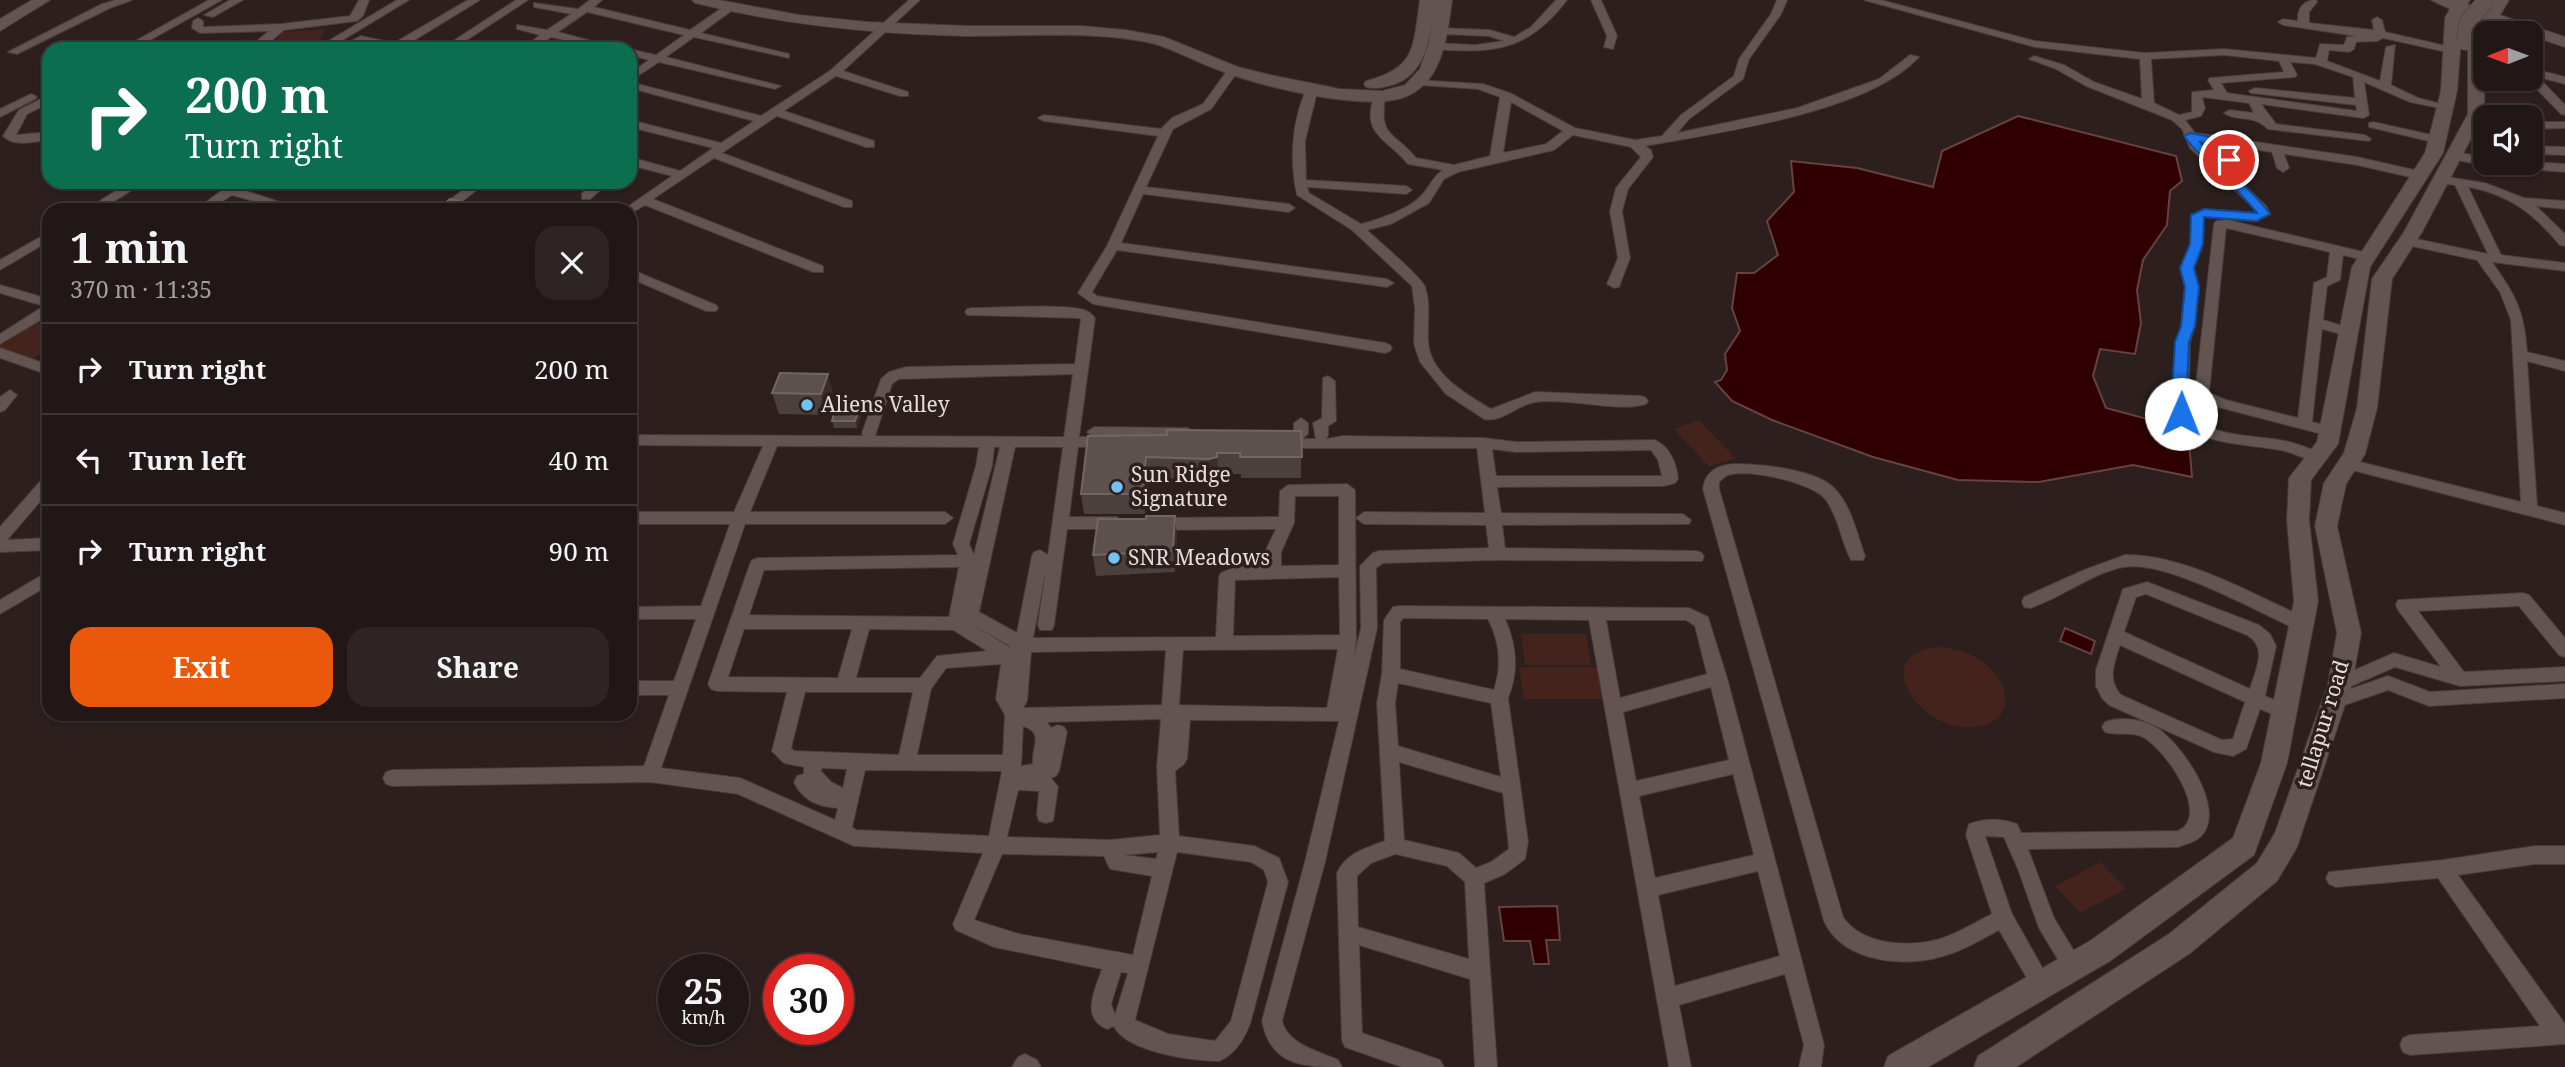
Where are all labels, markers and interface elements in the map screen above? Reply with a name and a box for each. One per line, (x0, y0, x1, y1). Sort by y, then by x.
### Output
north arrow (2473, 21, 2543, 91)
map controls (2473, 21, 2543, 175)
text: 200 m (185, 61, 329, 127)
icon: right (70, 70, 161, 161)
button: sound (2473, 105, 2543, 175)
text: Turn right (185, 124, 343, 167)
pin (2199, 130, 2259, 190)
icon: arrive (2210, 141, 2248, 179)
text: 1 min (70, 218, 189, 275)
button: close (535, 226, 609, 300)
text: 370 m · 11:35 (70, 273, 212, 305)
icon: right (70, 350, 108, 388)
text: Turn right (129, 351, 266, 387)
text: 200 m (534, 351, 609, 387)
position arrow (2144, 377, 2218, 451)
place label: Aliens Valley (821, 390, 950, 418)
marker: Aliens Valley (799, 397, 815, 413)
icon: left (70, 441, 108, 479)
text: Turn left (129, 442, 246, 478)
text: 40 m (549, 442, 609, 478)
place label: Sun Ridge Signature (1131, 460, 1231, 512)
marker: Sun Ridge Signature (1109, 479, 1125, 495)
icon: right (70, 532, 108, 570)
text: Turn right (129, 533, 266, 569)
text: 90 m (549, 533, 609, 569)
place label: SNR Meadows (1128, 543, 1270, 571)
marker: SNR Meadows (1106, 550, 1122, 566)
button: Exit (70, 627, 333, 707)
button: Share (347, 627, 609, 707)
street label: tellapur road (2289, 657, 2355, 791)
speed limit sign: 30 (763, 954, 854, 1045)
text: 25 (684, 967, 723, 1014)
text: km/h (681, 1005, 726, 1029)

